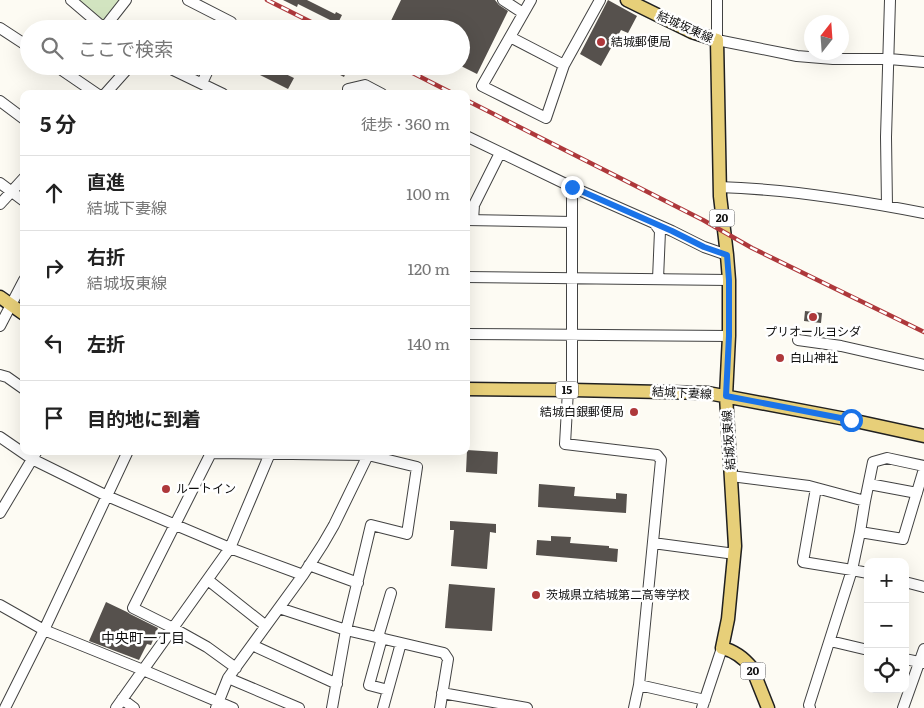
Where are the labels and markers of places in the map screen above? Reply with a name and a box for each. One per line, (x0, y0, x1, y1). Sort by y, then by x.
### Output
place label: 結城郵便局 (611, 32, 671, 50)
marker: 結城郵便局 (595, 36, 607, 48)
marker: プリオールヨシダ (807, 311, 819, 323)
place label: プリオールヨシダ (765, 322, 861, 340)
place label: 白山神社 (790, 348, 838, 366)
marker: 白山神社 (774, 352, 786, 364)
place label: 結城白銀郵便局 (540, 402, 624, 420)
marker: 結城白銀郵便局 (628, 406, 640, 418)
place label: ルートイン (176, 479, 236, 497)
marker: ルートイン (160, 483, 172, 495)
place label: 茨城県立結城第二高等学校 (546, 585, 690, 603)
marker: 茨城県立結城第二高等学校 (530, 589, 542, 601)

